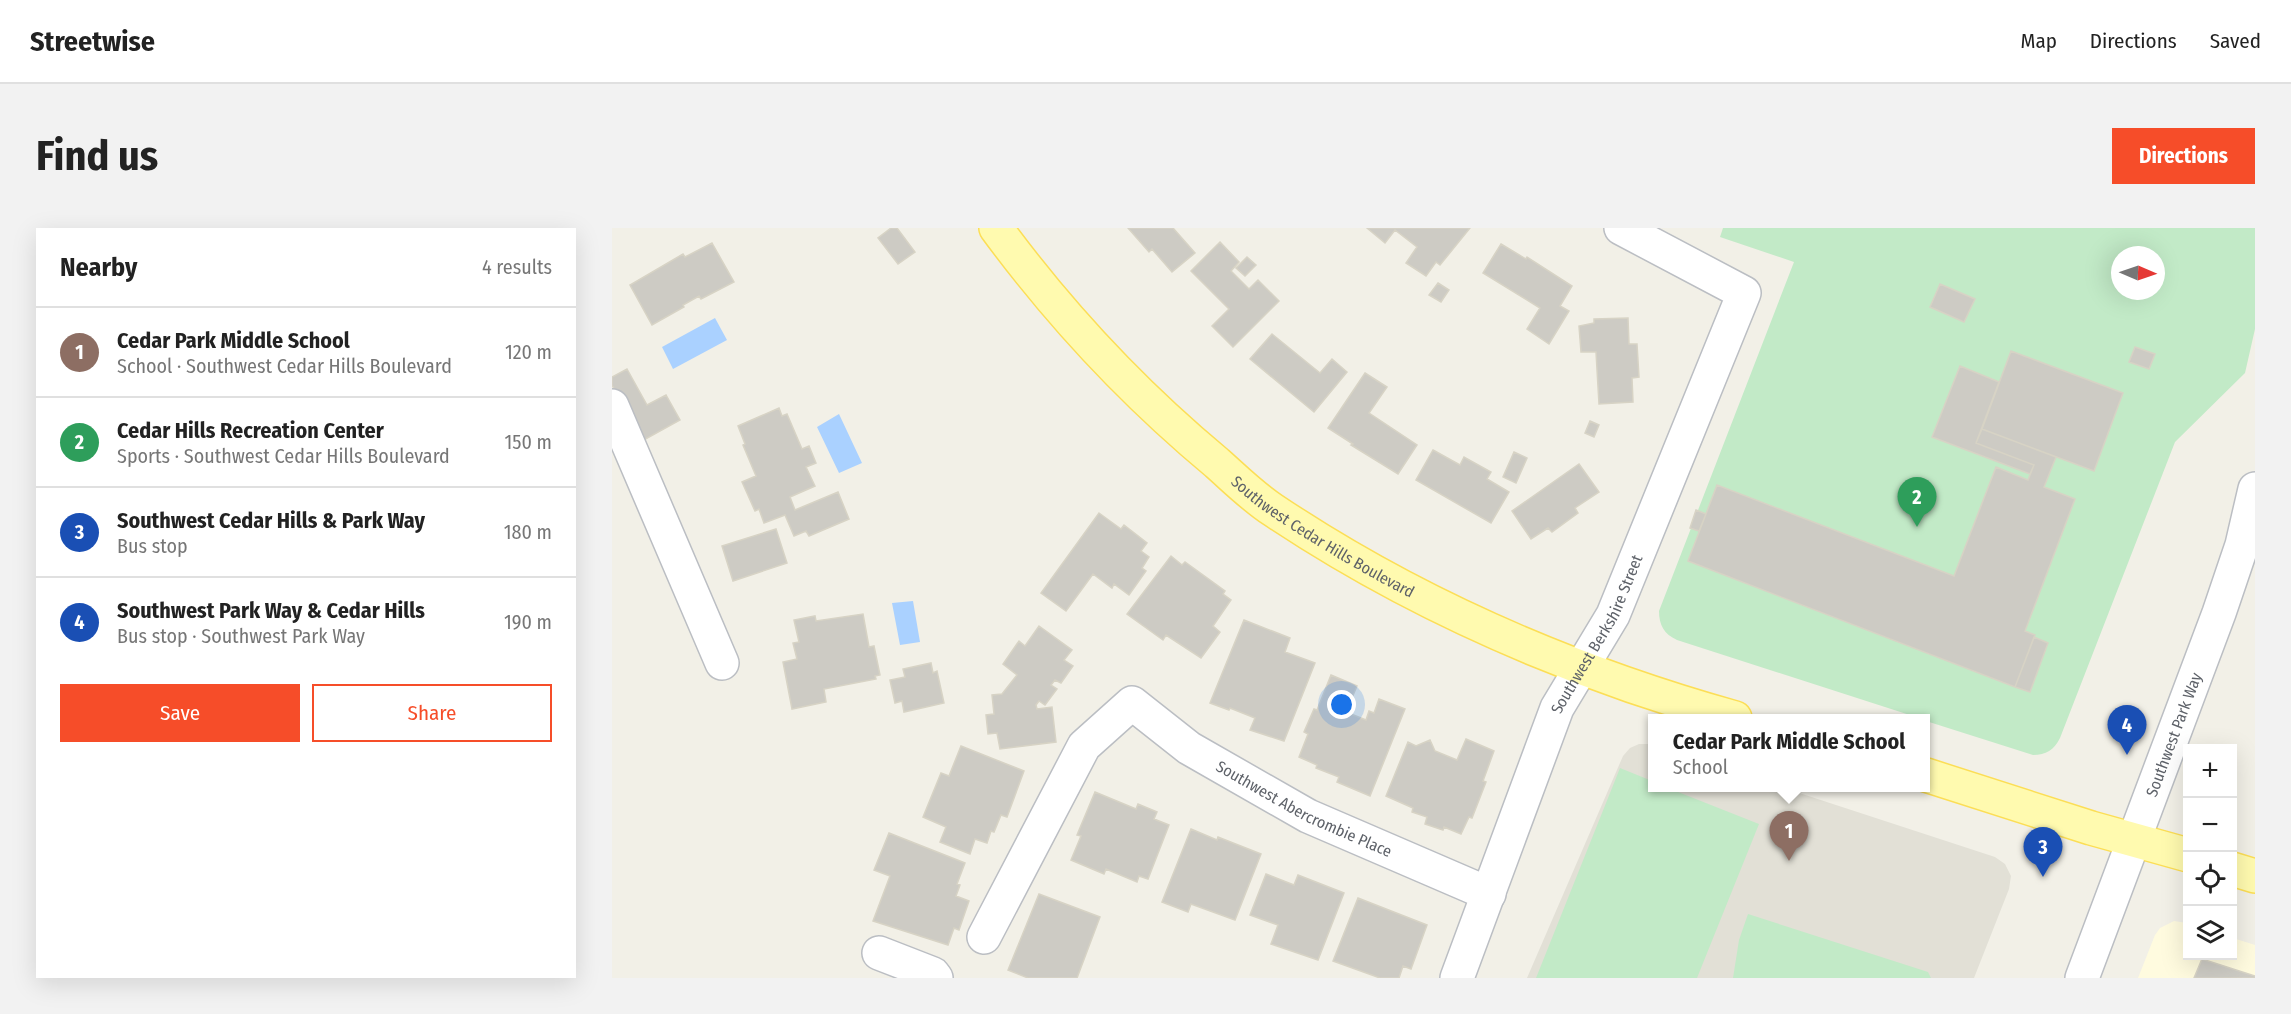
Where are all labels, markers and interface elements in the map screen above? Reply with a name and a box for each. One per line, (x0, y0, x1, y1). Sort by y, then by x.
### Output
text: Streetwise (30, 25, 155, 58)
text: Map (2020, 28, 2057, 54)
text: Directions (2090, 28, 2177, 54)
text: Saved (2210, 28, 2261, 54)
button: Directions (2112, 128, 2255, 184)
text: Find us (36, 131, 158, 181)
north arrow (2111, 246, 2165, 300)
text: Nearby (60, 252, 137, 283)
text: 4 results (482, 255, 552, 279)
text: Cedar Park Middle School (117, 327, 350, 354)
text: 1 (75, 340, 84, 364)
text: 120 m (505, 340, 552, 364)
text: School · Southwest Cedar Hills Boulevard (117, 354, 452, 378)
text: Cedar Hills Recreation Center (117, 417, 384, 444)
text: 2 (75, 430, 84, 454)
text: 150 m (505, 430, 552, 454)
text: Sports · Southwest Cedar Hills Boulevard (117, 444, 450, 468)
street label: Southwest Cedar Hills Boulevard (1228, 471, 1418, 601)
pin: 2 (1898, 478, 1936, 527)
text: Southwest Cedar Hills & Park Way (117, 507, 425, 534)
text: 3 (75, 520, 84, 544)
text: 180 m (504, 520, 552, 544)
text: Bus stop (117, 534, 188, 558)
street label: Southwest Berkshire Street (1546, 551, 1646, 716)
text: Southwest Park Way & Cedar Hills (117, 597, 425, 624)
text: 4 (74, 610, 85, 634)
text: 190 m (504, 610, 552, 634)
text: Bus stop · Southwest Park Way (117, 624, 365, 648)
street label: Southwest Park Way (2141, 669, 2206, 799)
button: Save (60, 684, 300, 742)
button: Share (312, 684, 552, 742)
your location (1327, 690, 1356, 719)
pin: 4 (2108, 706, 2146, 755)
popup (1648, 714, 1930, 792)
text: Cedar Park Middle School (1673, 728, 1905, 755)
map controls (2183, 744, 2237, 960)
button: + (2183, 744, 2237, 798)
text: School (1673, 755, 1728, 779)
street label: Southwest Abercrombie Place (1213, 756, 1395, 861)
button: − (2183, 798, 2237, 852)
pin: 1 (1770, 812, 1808, 861)
pin: 3 (2024, 828, 2062, 877)
button: locate (2183, 852, 2237, 906)
button: layers (2183, 906, 2237, 960)

